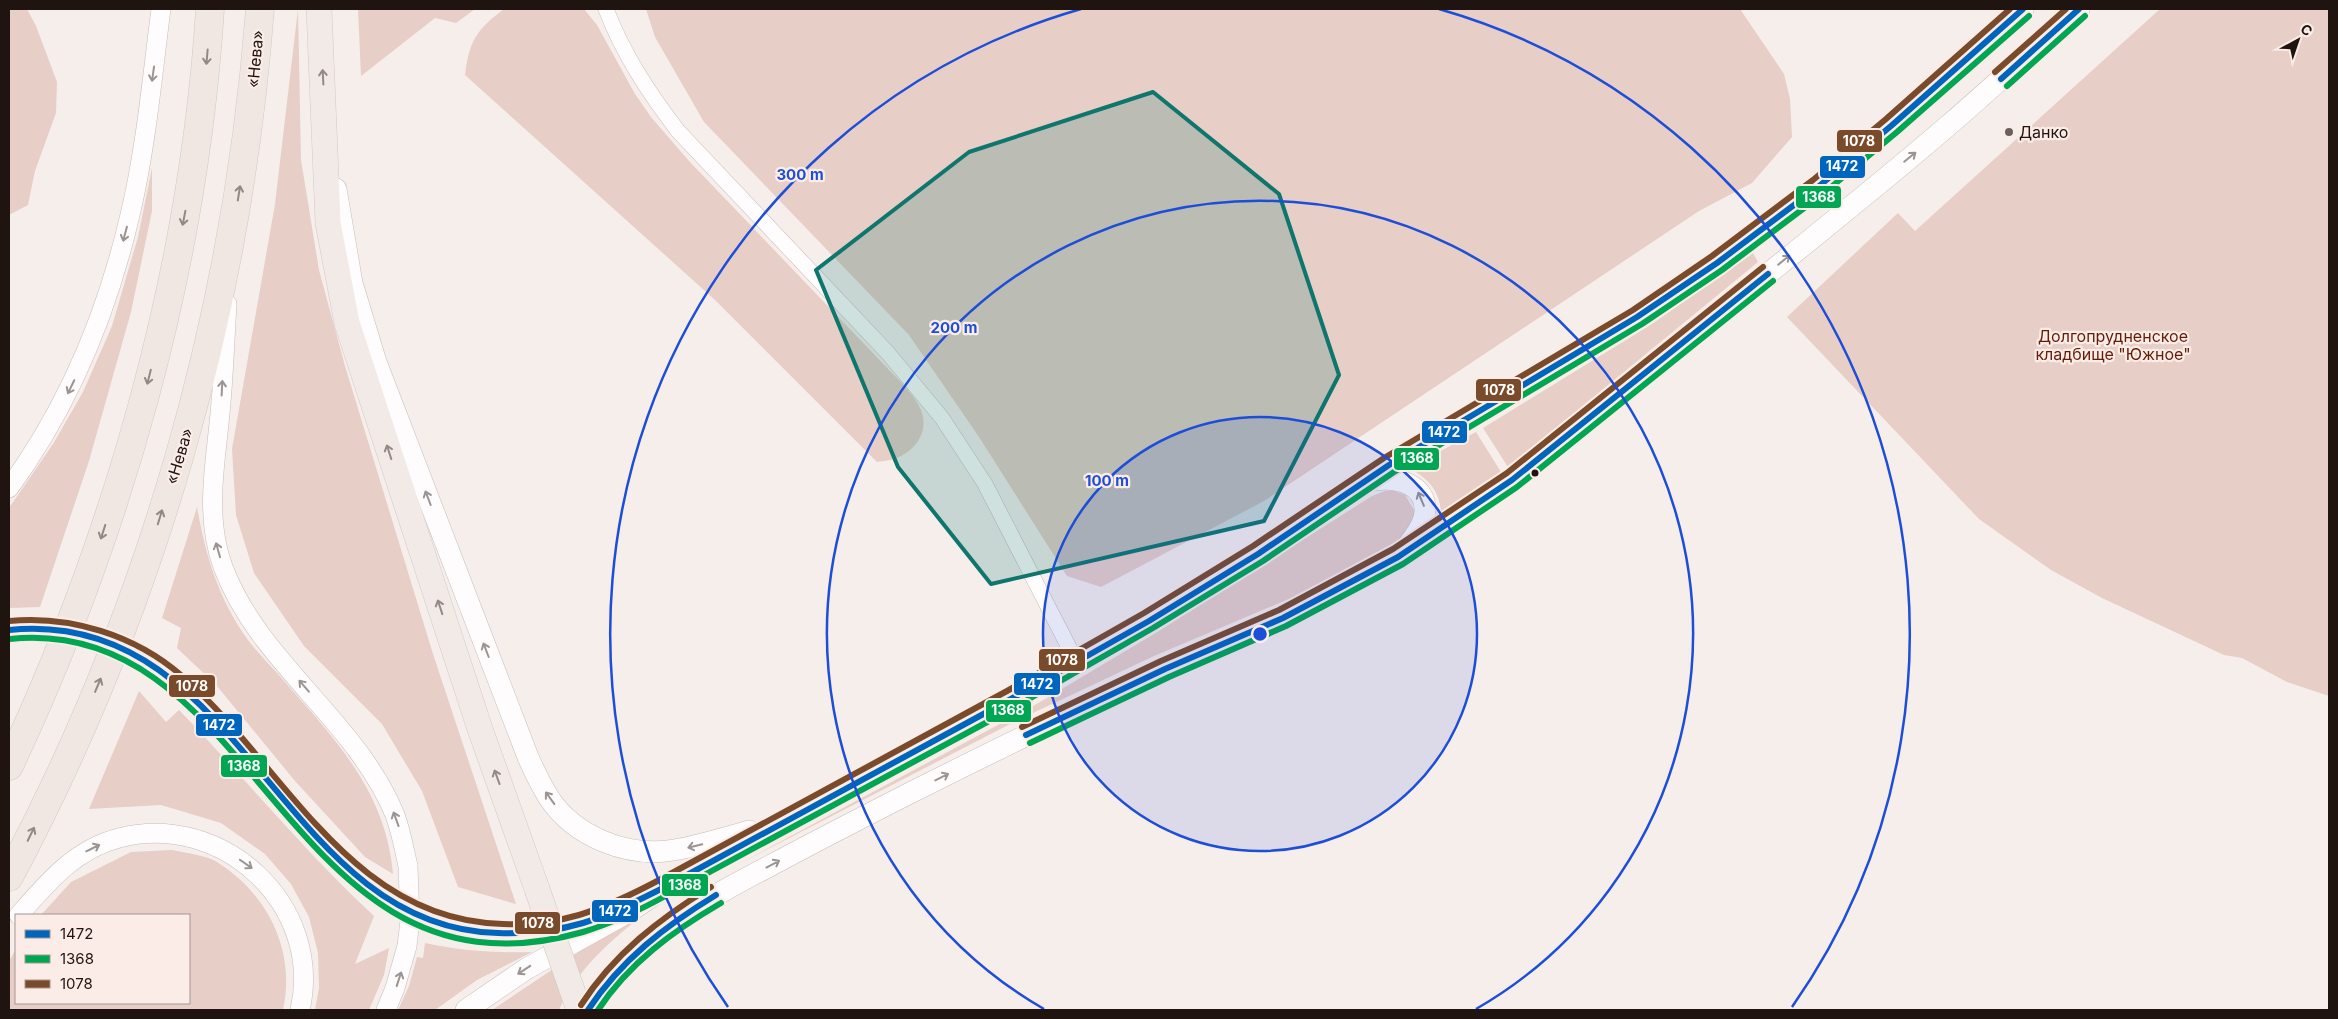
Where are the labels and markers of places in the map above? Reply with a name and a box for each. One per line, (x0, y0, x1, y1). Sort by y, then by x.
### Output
place label: Данко (2019, 122, 2068, 142)
marker: Данко (2003, 126, 2015, 138)
unlabelled marker (1530, 468, 1540, 478)
centre of rings (1251, 625, 1269, 643)

